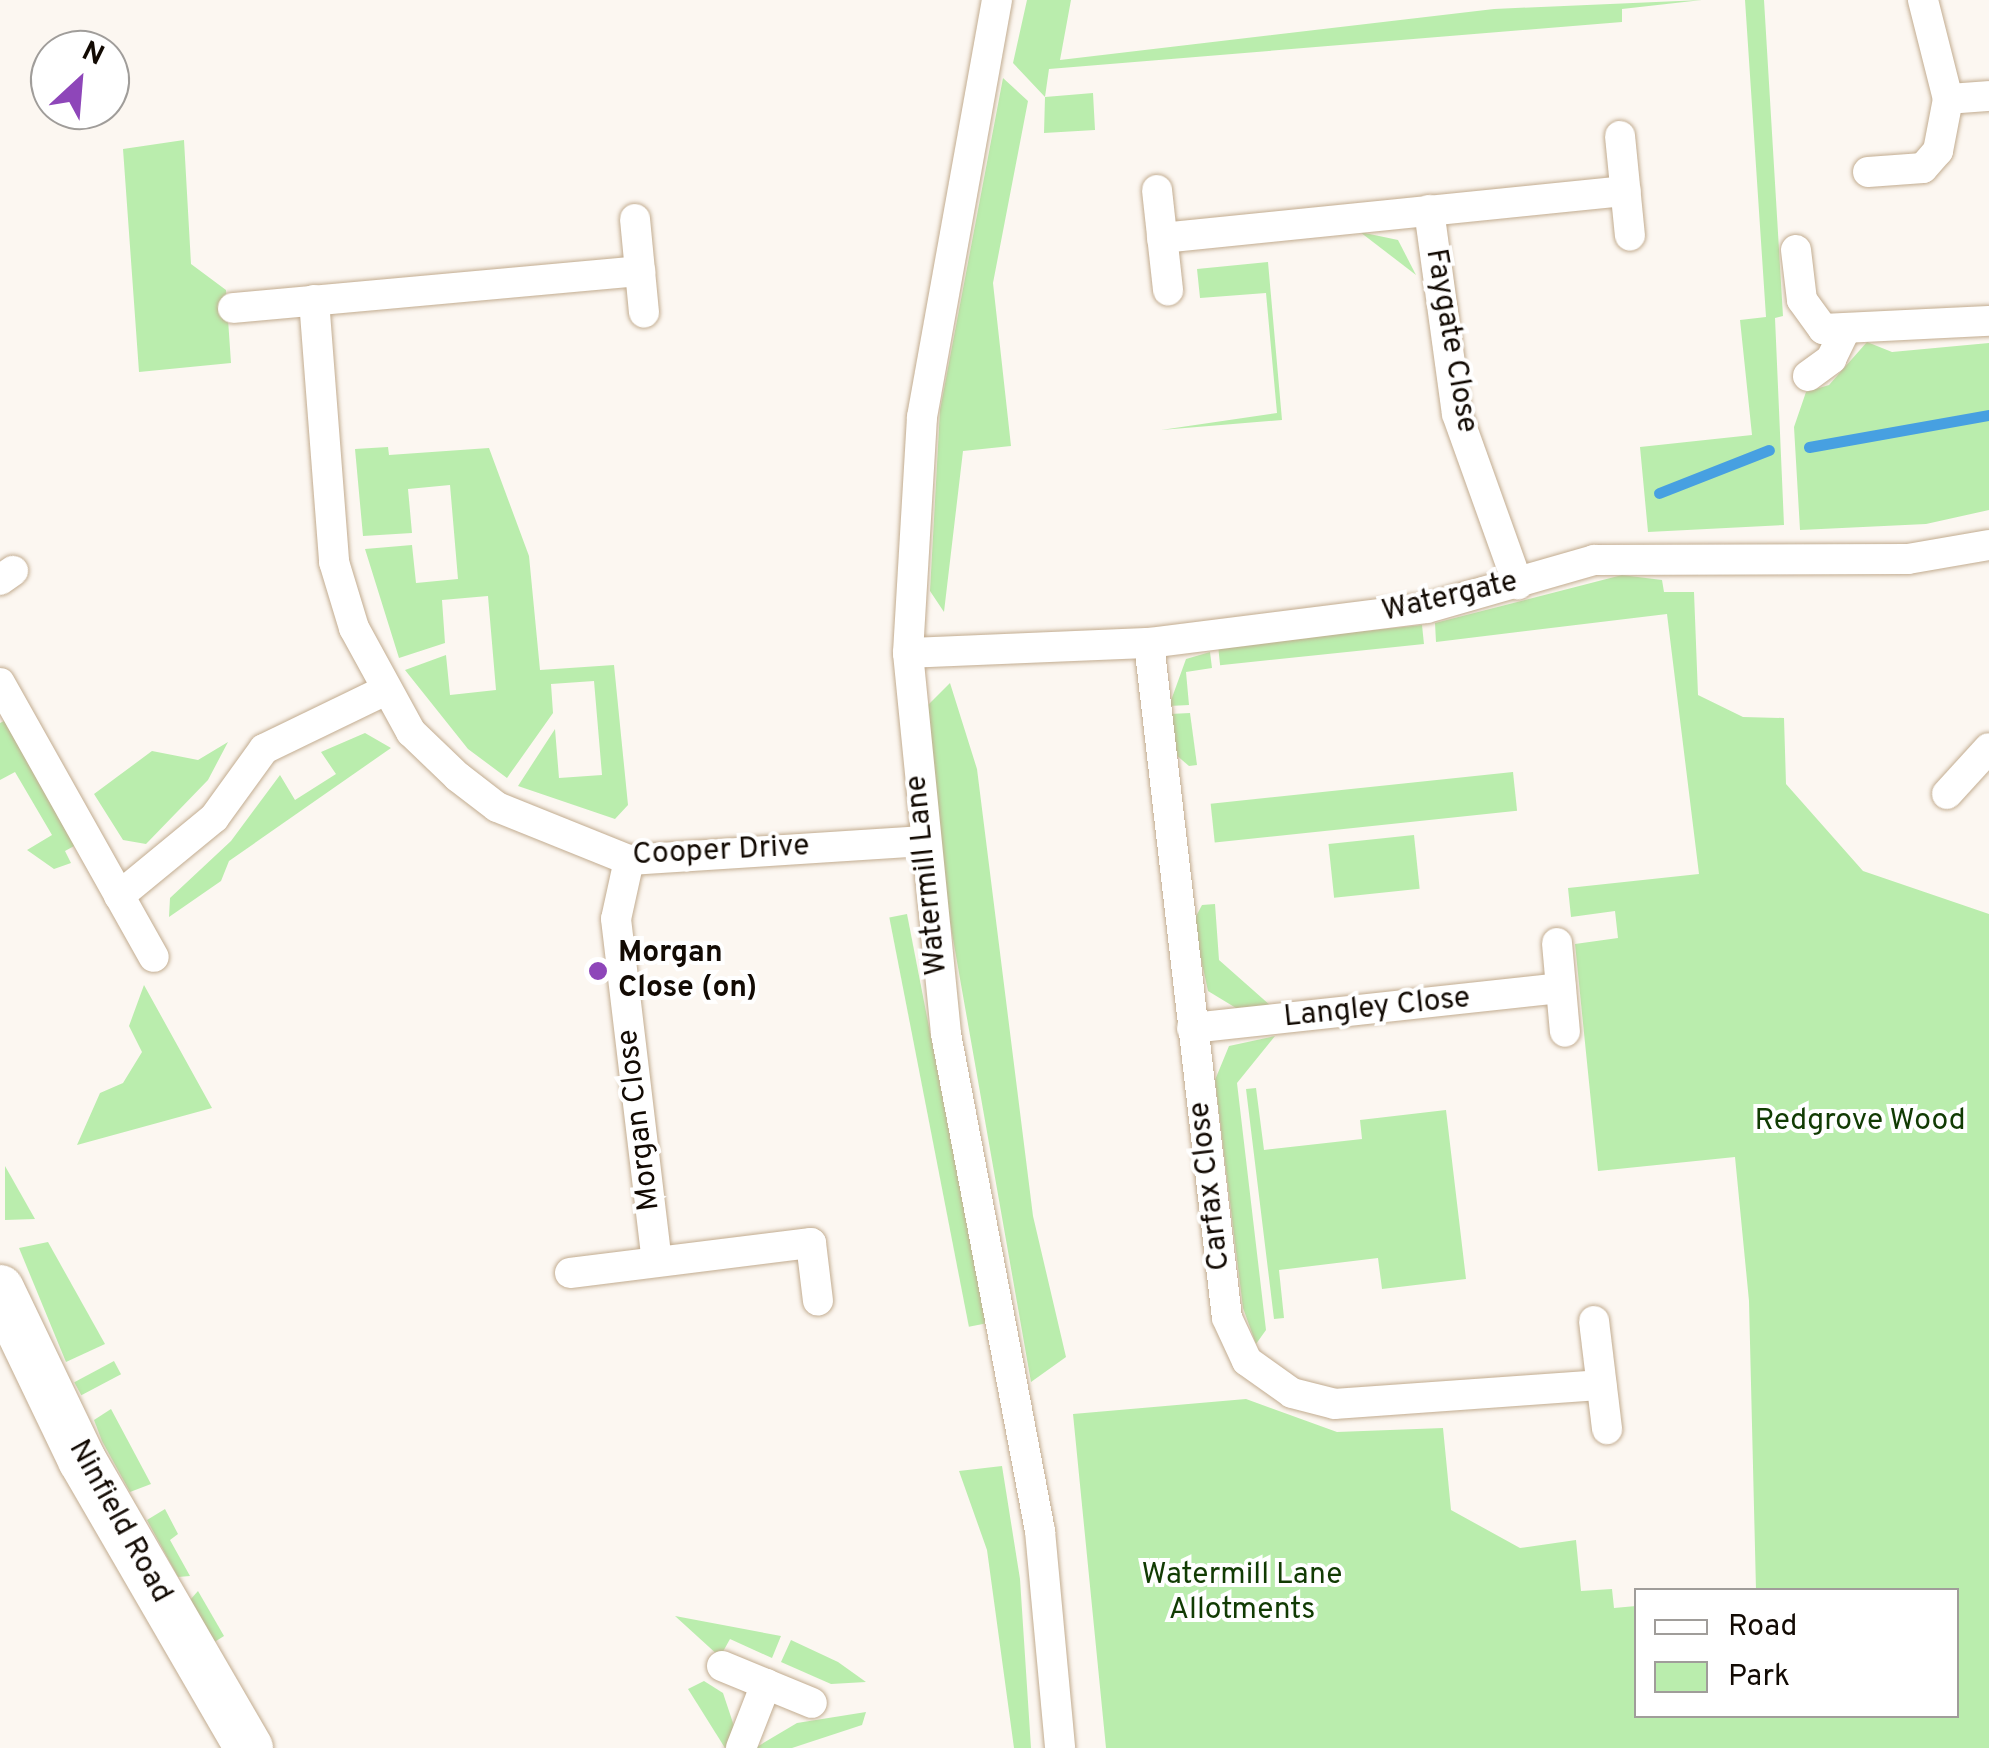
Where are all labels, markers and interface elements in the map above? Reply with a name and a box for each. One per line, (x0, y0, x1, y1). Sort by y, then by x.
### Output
north arrow (30, 30, 130, 130)
text: N (75, 34, 109, 75)
street label: Faygate Close (1416, 246, 1484, 436)
street label: Watergate (1379, 565, 1521, 631)
street label: Watermill Lane (900, 773, 956, 977)
street label: Cooper Drive (632, 829, 810, 875)
place label: Morgan Close (on) (618, 936, 757, 1006)
marker: Morgan Close (on) (587, 960, 609, 982)
street label: Langley Close (1282, 981, 1472, 1037)
street label: Morgan Close (611, 1027, 669, 1213)
street label: Carfax Close (1183, 1100, 1239, 1272)
park label: Redgrove Wood (1754, 1104, 1966, 1140)
street label: Ninfield Road (59, 1434, 179, 1610)
park label: Watermill Lane Allotments (1142, 1558, 1342, 1628)
legend (1634, 1588, 1959, 1718)
text: Road (1728, 1609, 1797, 1646)
text: Park (1728, 1659, 1790, 1696)

